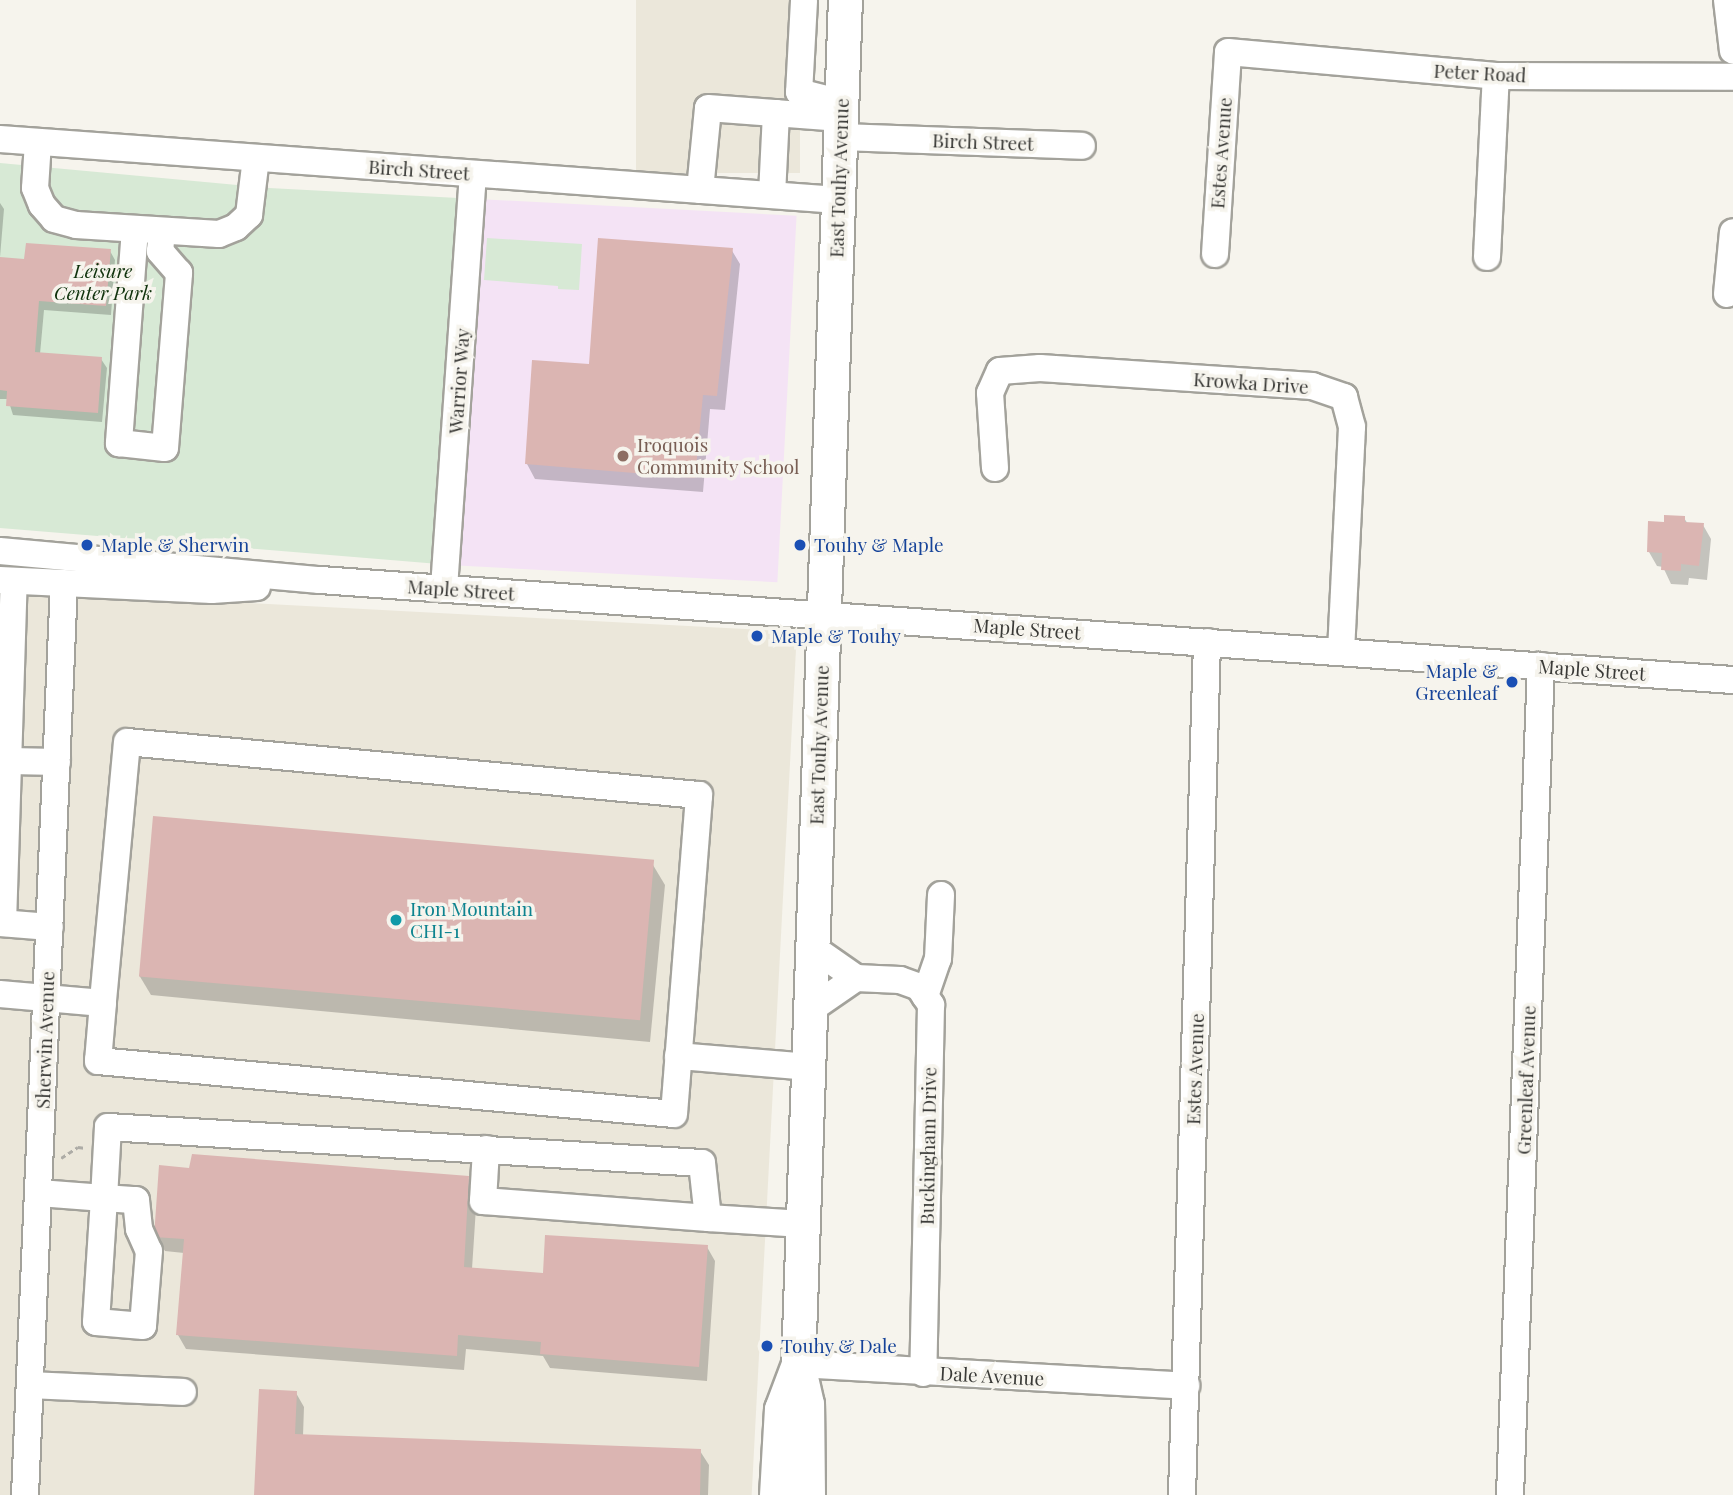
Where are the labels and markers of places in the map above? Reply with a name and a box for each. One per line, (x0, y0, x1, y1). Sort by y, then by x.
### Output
place label: Iroquois Community School (637, 434, 800, 478)
marker: Iroquois Community School (615, 448, 631, 464)
place label: Maple & Sherwin (101, 534, 249, 556)
place label: Touhy & Maple (814, 534, 944, 556)
marker: Maple & Sherwin (79, 537, 95, 553)
marker: Touhy & Maple (792, 537, 808, 553)
place label: Maple & Touhy (771, 625, 901, 647)
marker: Maple & Touhy (749, 628, 765, 644)
place label: Maple & Greenleaf (1415, 660, 1498, 704)
marker: Maple & Greenleaf (1504, 674, 1520, 690)
place label: Iron Mountain CHI-1 (410, 898, 533, 942)
marker: Iron Mountain CHI-1 (388, 912, 404, 928)
place label: Touhy & Dale (781, 1335, 897, 1357)
marker: Touhy & Dale (759, 1338, 775, 1354)

